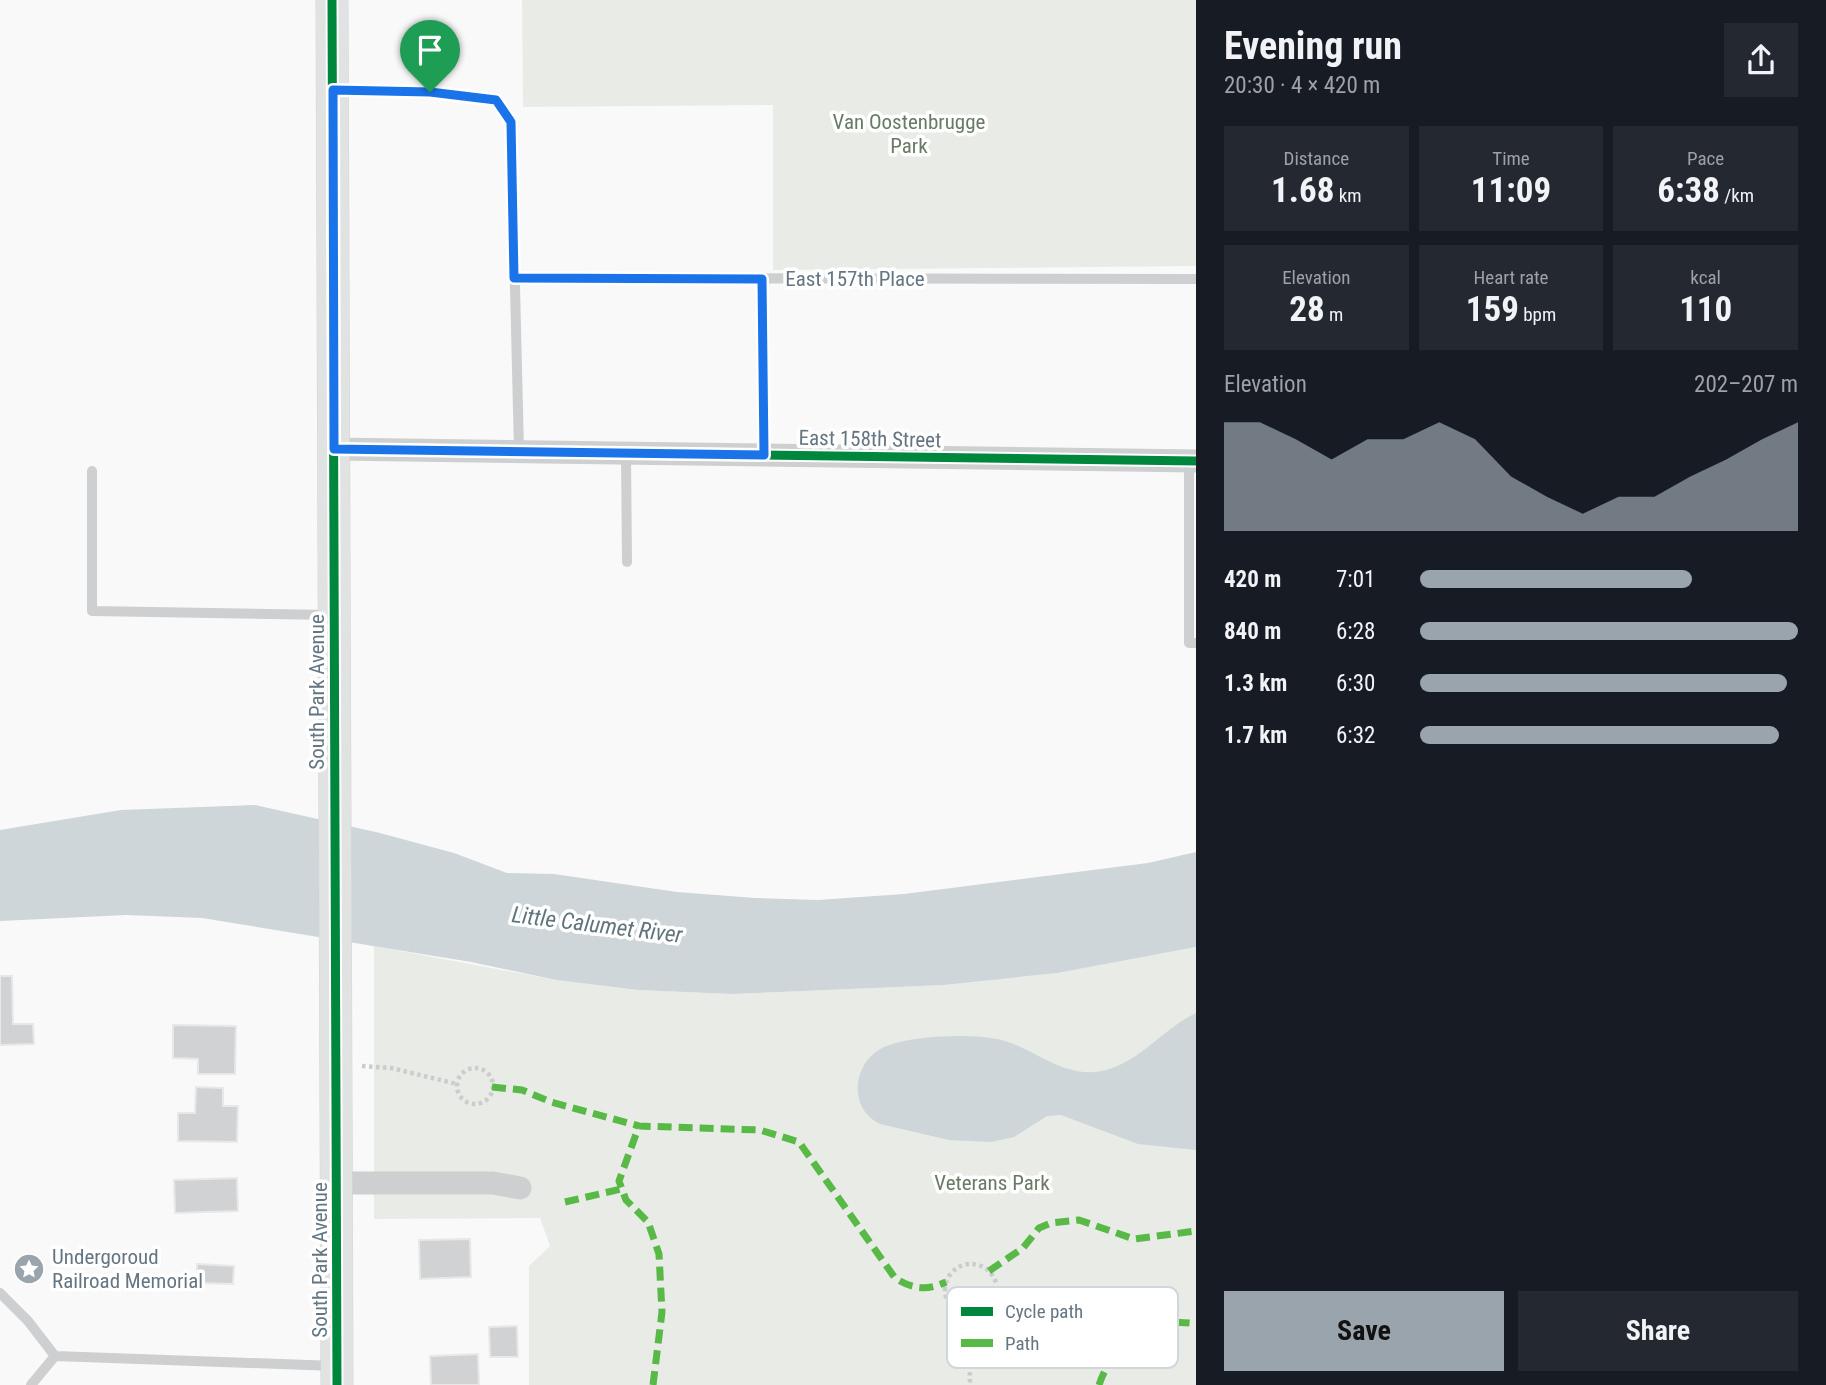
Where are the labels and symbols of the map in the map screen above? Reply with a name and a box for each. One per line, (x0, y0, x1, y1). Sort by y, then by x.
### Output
pin (400, 20, 460, 92)
park label: Van Oostenbrugge Park (833, 110, 986, 158)
street label: East 157th Place (785, 267, 925, 291)
street label: East 158th Street (799, 426, 941, 452)
street label: South Park Avenue (305, 614, 329, 770)
water label: Little Calumet River (510, 901, 685, 949)
park label: Veterans Park (934, 1171, 1050, 1195)
street label: South Park Avenue (308, 1182, 332, 1338)
place label: Undergoroud Railroad Memorial (52, 1245, 203, 1293)
place icon: Undergoroud Railroad Memorial (12, 1252, 46, 1286)
legend (947, 1287, 1178, 1368)
text: Cycle path (1005, 1300, 1083, 1323)
text: Path (1005, 1332, 1039, 1355)

